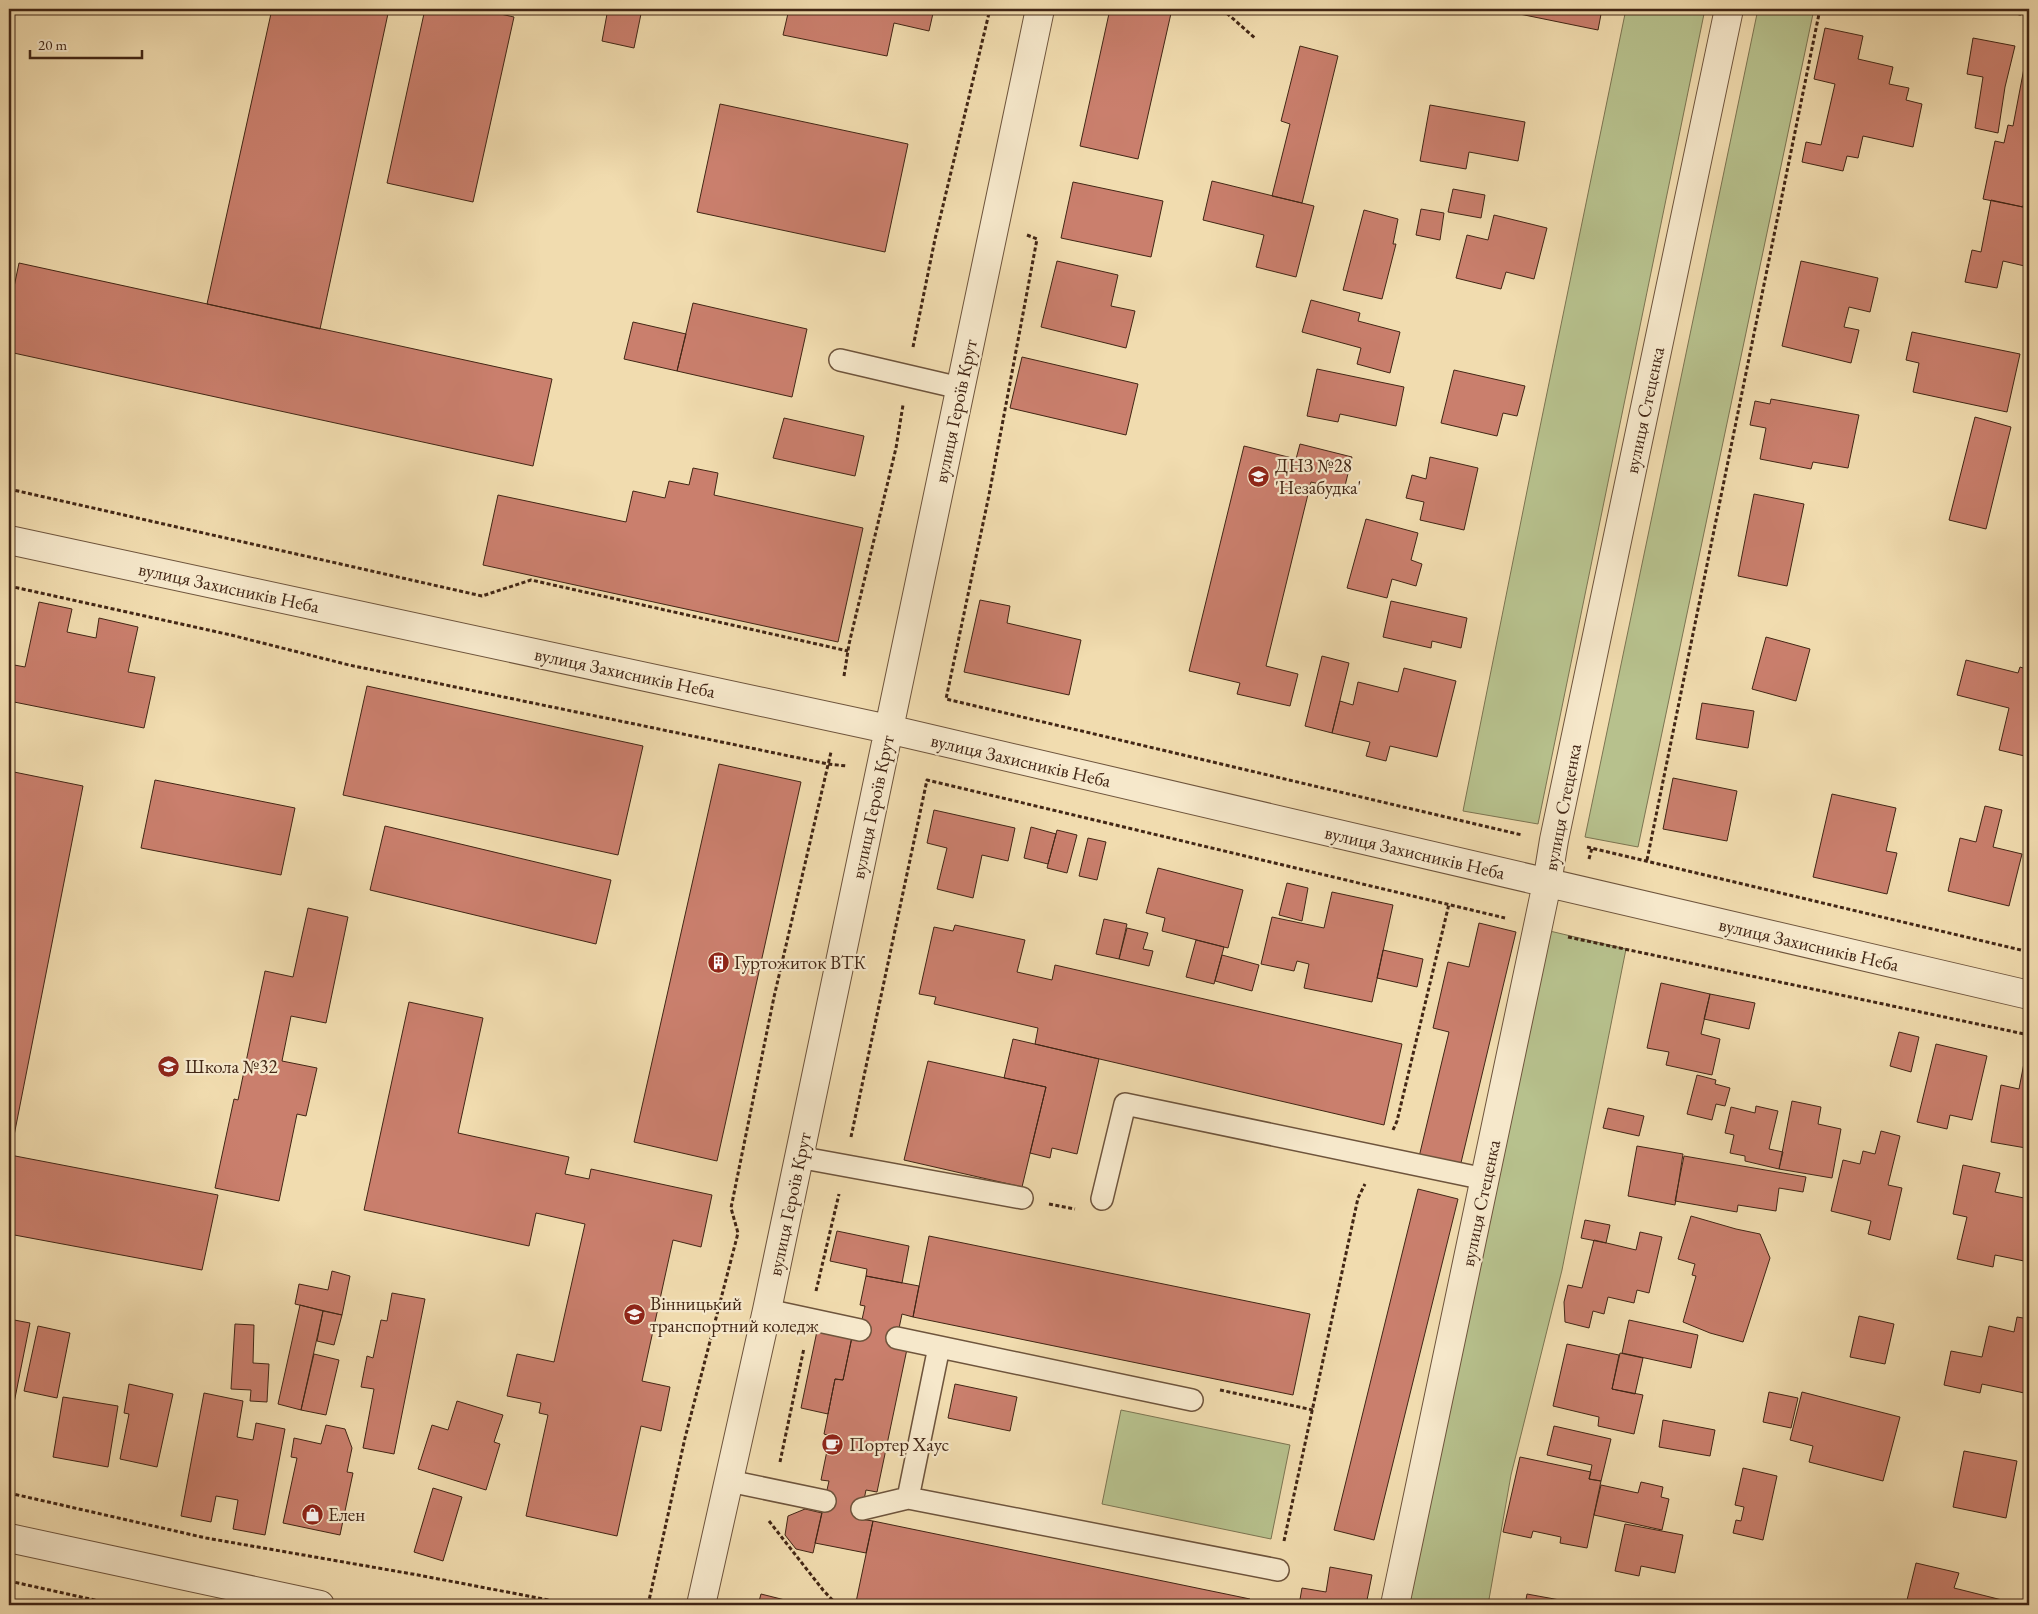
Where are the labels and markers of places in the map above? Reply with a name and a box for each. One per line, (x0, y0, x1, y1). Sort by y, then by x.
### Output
place label: ДНЗ №28 'Незабудка' (1275, 453, 1361, 500)
school or university icon: ДНЗ №28 'Незабудка' (1247, 464, 1271, 488)
building icon: Гуртожиток ВТК (706, 950, 730, 974)
place label: Гуртожиток ВТК (734, 950, 867, 975)
school or university icon: Школа №32 (157, 1054, 181, 1078)
place label: Школа №32 (185, 1054, 278, 1079)
place label: Вінницький транспортний коледж (650, 1291, 819, 1338)
school or university icon: Вінницький транспортний коледж (622, 1302, 646, 1326)
cafe icon: Портер Хаус (821, 1432, 845, 1456)
place label: Портер Хаус (849, 1432, 950, 1457)
shop icon: Елен (300, 1502, 324, 1526)
place label: Елен (328, 1502, 365, 1527)

